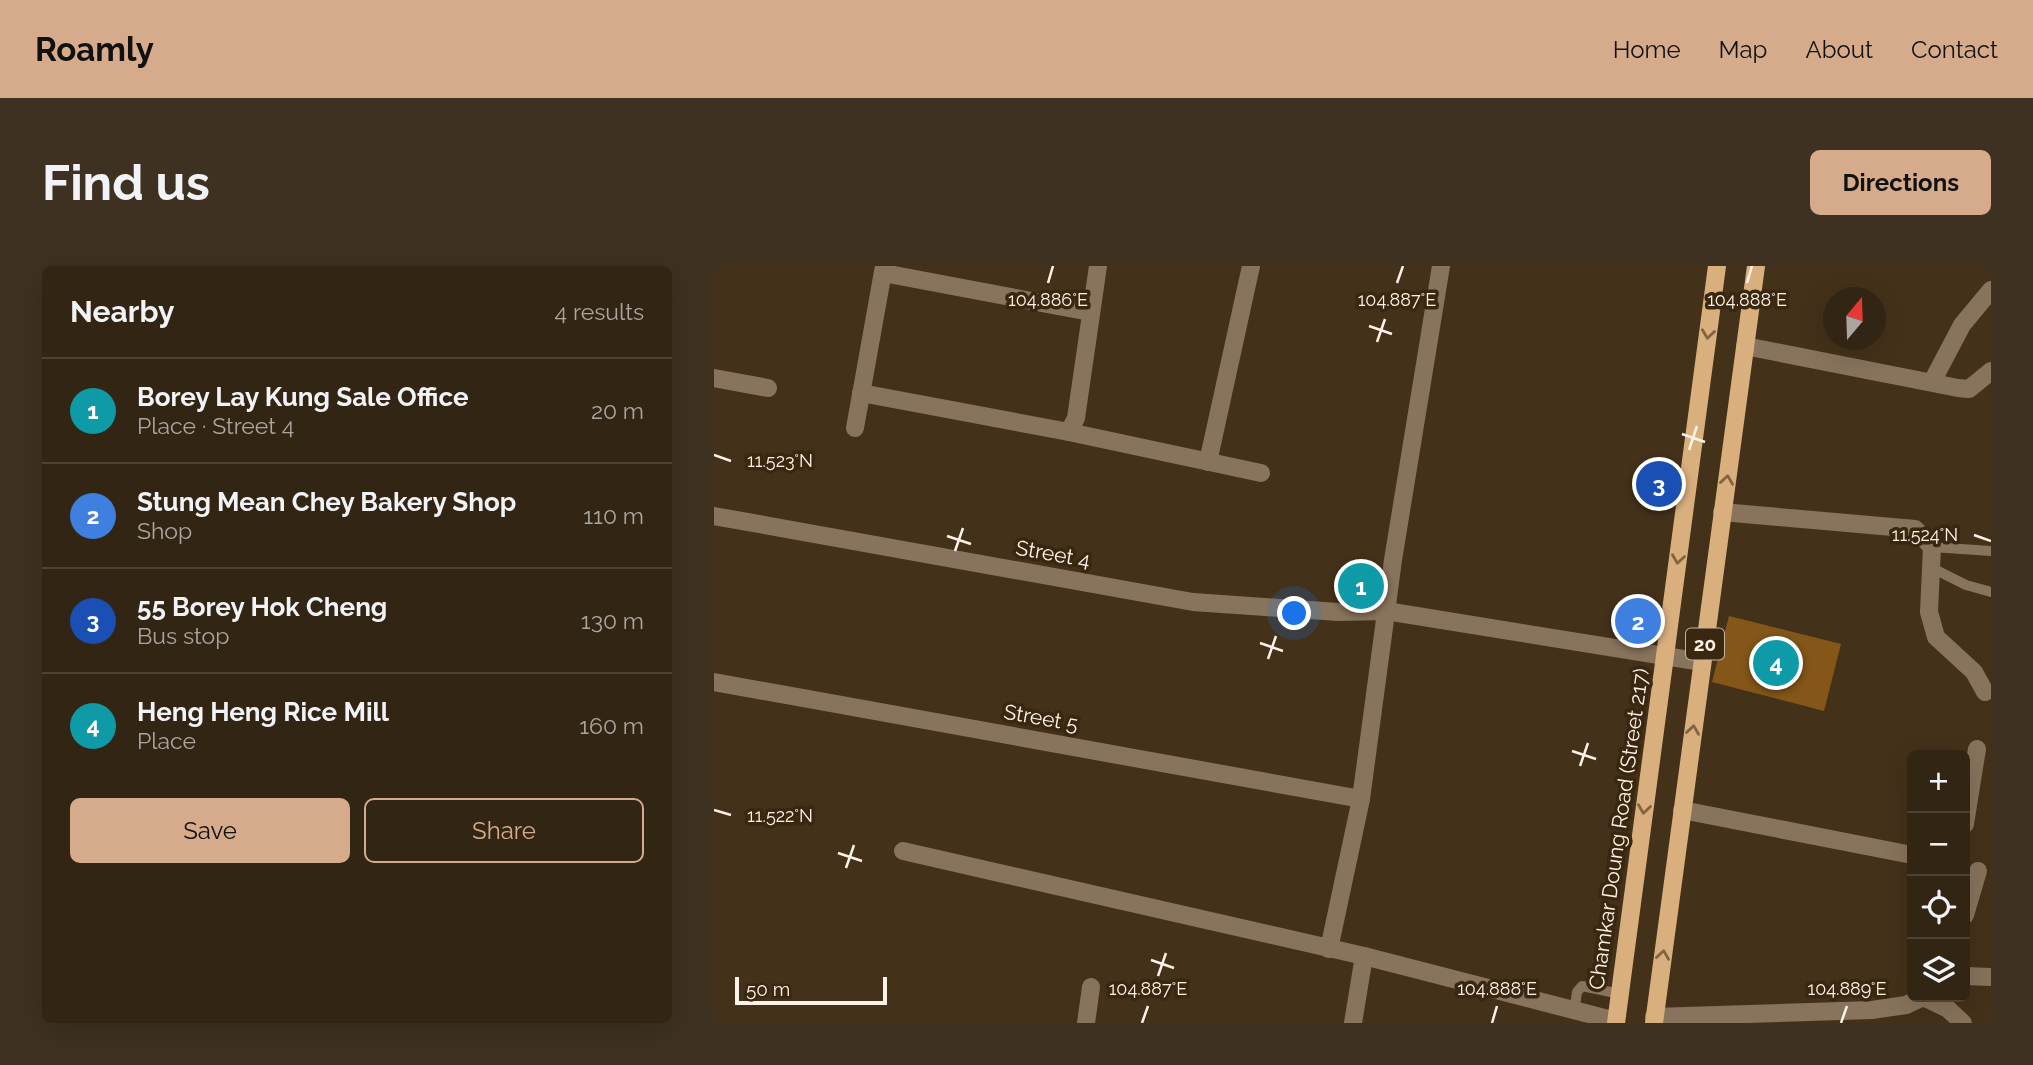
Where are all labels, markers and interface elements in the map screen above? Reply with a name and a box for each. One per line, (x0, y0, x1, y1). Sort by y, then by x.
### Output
text: Roamly (35, 30, 154, 69)
text: Home (1613, 35, 1681, 64)
text: Map (1719, 35, 1767, 64)
text: About (1805, 35, 1873, 64)
text: Contact (1911, 35, 1998, 64)
button: Directions (1810, 150, 1991, 215)
text: Find us (42, 154, 210, 211)
north arrow (1823, 287, 1886, 350)
text: 104.886°E (1008, 289, 1088, 310)
text: 104.887°E (1358, 289, 1436, 310)
text: 104.888°E (1707, 289, 1787, 310)
text: Nearby (70, 294, 174, 329)
text: 4 results (555, 298, 644, 325)
one-way arrow (1700, 328, 1715, 340)
text: Borey Lay Kung Sale Office (137, 382, 469, 412)
text: 1 (87, 397, 99, 424)
text: 20 m (591, 397, 644, 424)
text: Place · Street 4 (137, 412, 294, 439)
text: 11.523°N (747, 450, 813, 471)
pin: 3 (1636, 458, 1682, 510)
one-way arrow (1719, 474, 1734, 486)
text: Stung Mean Chey Bakery Shop (137, 487, 516, 517)
text: 2 (87, 502, 99, 529)
text: 110 m (583, 502, 644, 529)
text: Shop (137, 517, 192, 544)
text: 11.524°N (1892, 524, 1958, 545)
street label: Street 4 (1014, 535, 1092, 572)
one-way arrow (1670, 553, 1685, 565)
pin: 1 (1338, 560, 1384, 612)
text: 55 Borey Hok Cheng (137, 592, 387, 622)
pin: 2 (1615, 595, 1661, 647)
your location (1277, 596, 1311, 630)
text: 3 (87, 607, 99, 634)
text: 130 m (581, 607, 644, 634)
text: Bus stop (137, 622, 229, 649)
road number: 20 (1686, 628, 1724, 660)
pin: 4 (1753, 637, 1799, 689)
street label: Chamkar Doung Road (Street 217) (1584, 667, 1653, 991)
text: Heng Heng Rice Mill (137, 697, 389, 727)
street label: Street 5 (1002, 699, 1080, 736)
text: 4 (86, 712, 100, 739)
text: 160 m (579, 712, 644, 739)
one-way arrow (1685, 724, 1700, 736)
text: Place (137, 727, 196, 754)
map controls (1907, 750, 1970, 1002)
button: + (1907, 750, 1970, 813)
button: Save (70, 798, 350, 863)
button: Share (364, 798, 644, 863)
one-way arrow (1637, 803, 1652, 815)
text: 11.522°N (747, 805, 813, 826)
button: − (1907, 813, 1970, 876)
button: locate (1907, 876, 1970, 939)
button: layers (1907, 939, 1970, 1002)
one-way arrow (1655, 950, 1670, 961)
scale bar (735, 974, 887, 1006)
text: 50 m (746, 978, 790, 1000)
text: 104.887°E (1109, 978, 1187, 999)
text: 104.888°E (1457, 978, 1537, 999)
text: 104.889°E (1808, 978, 1887, 999)

